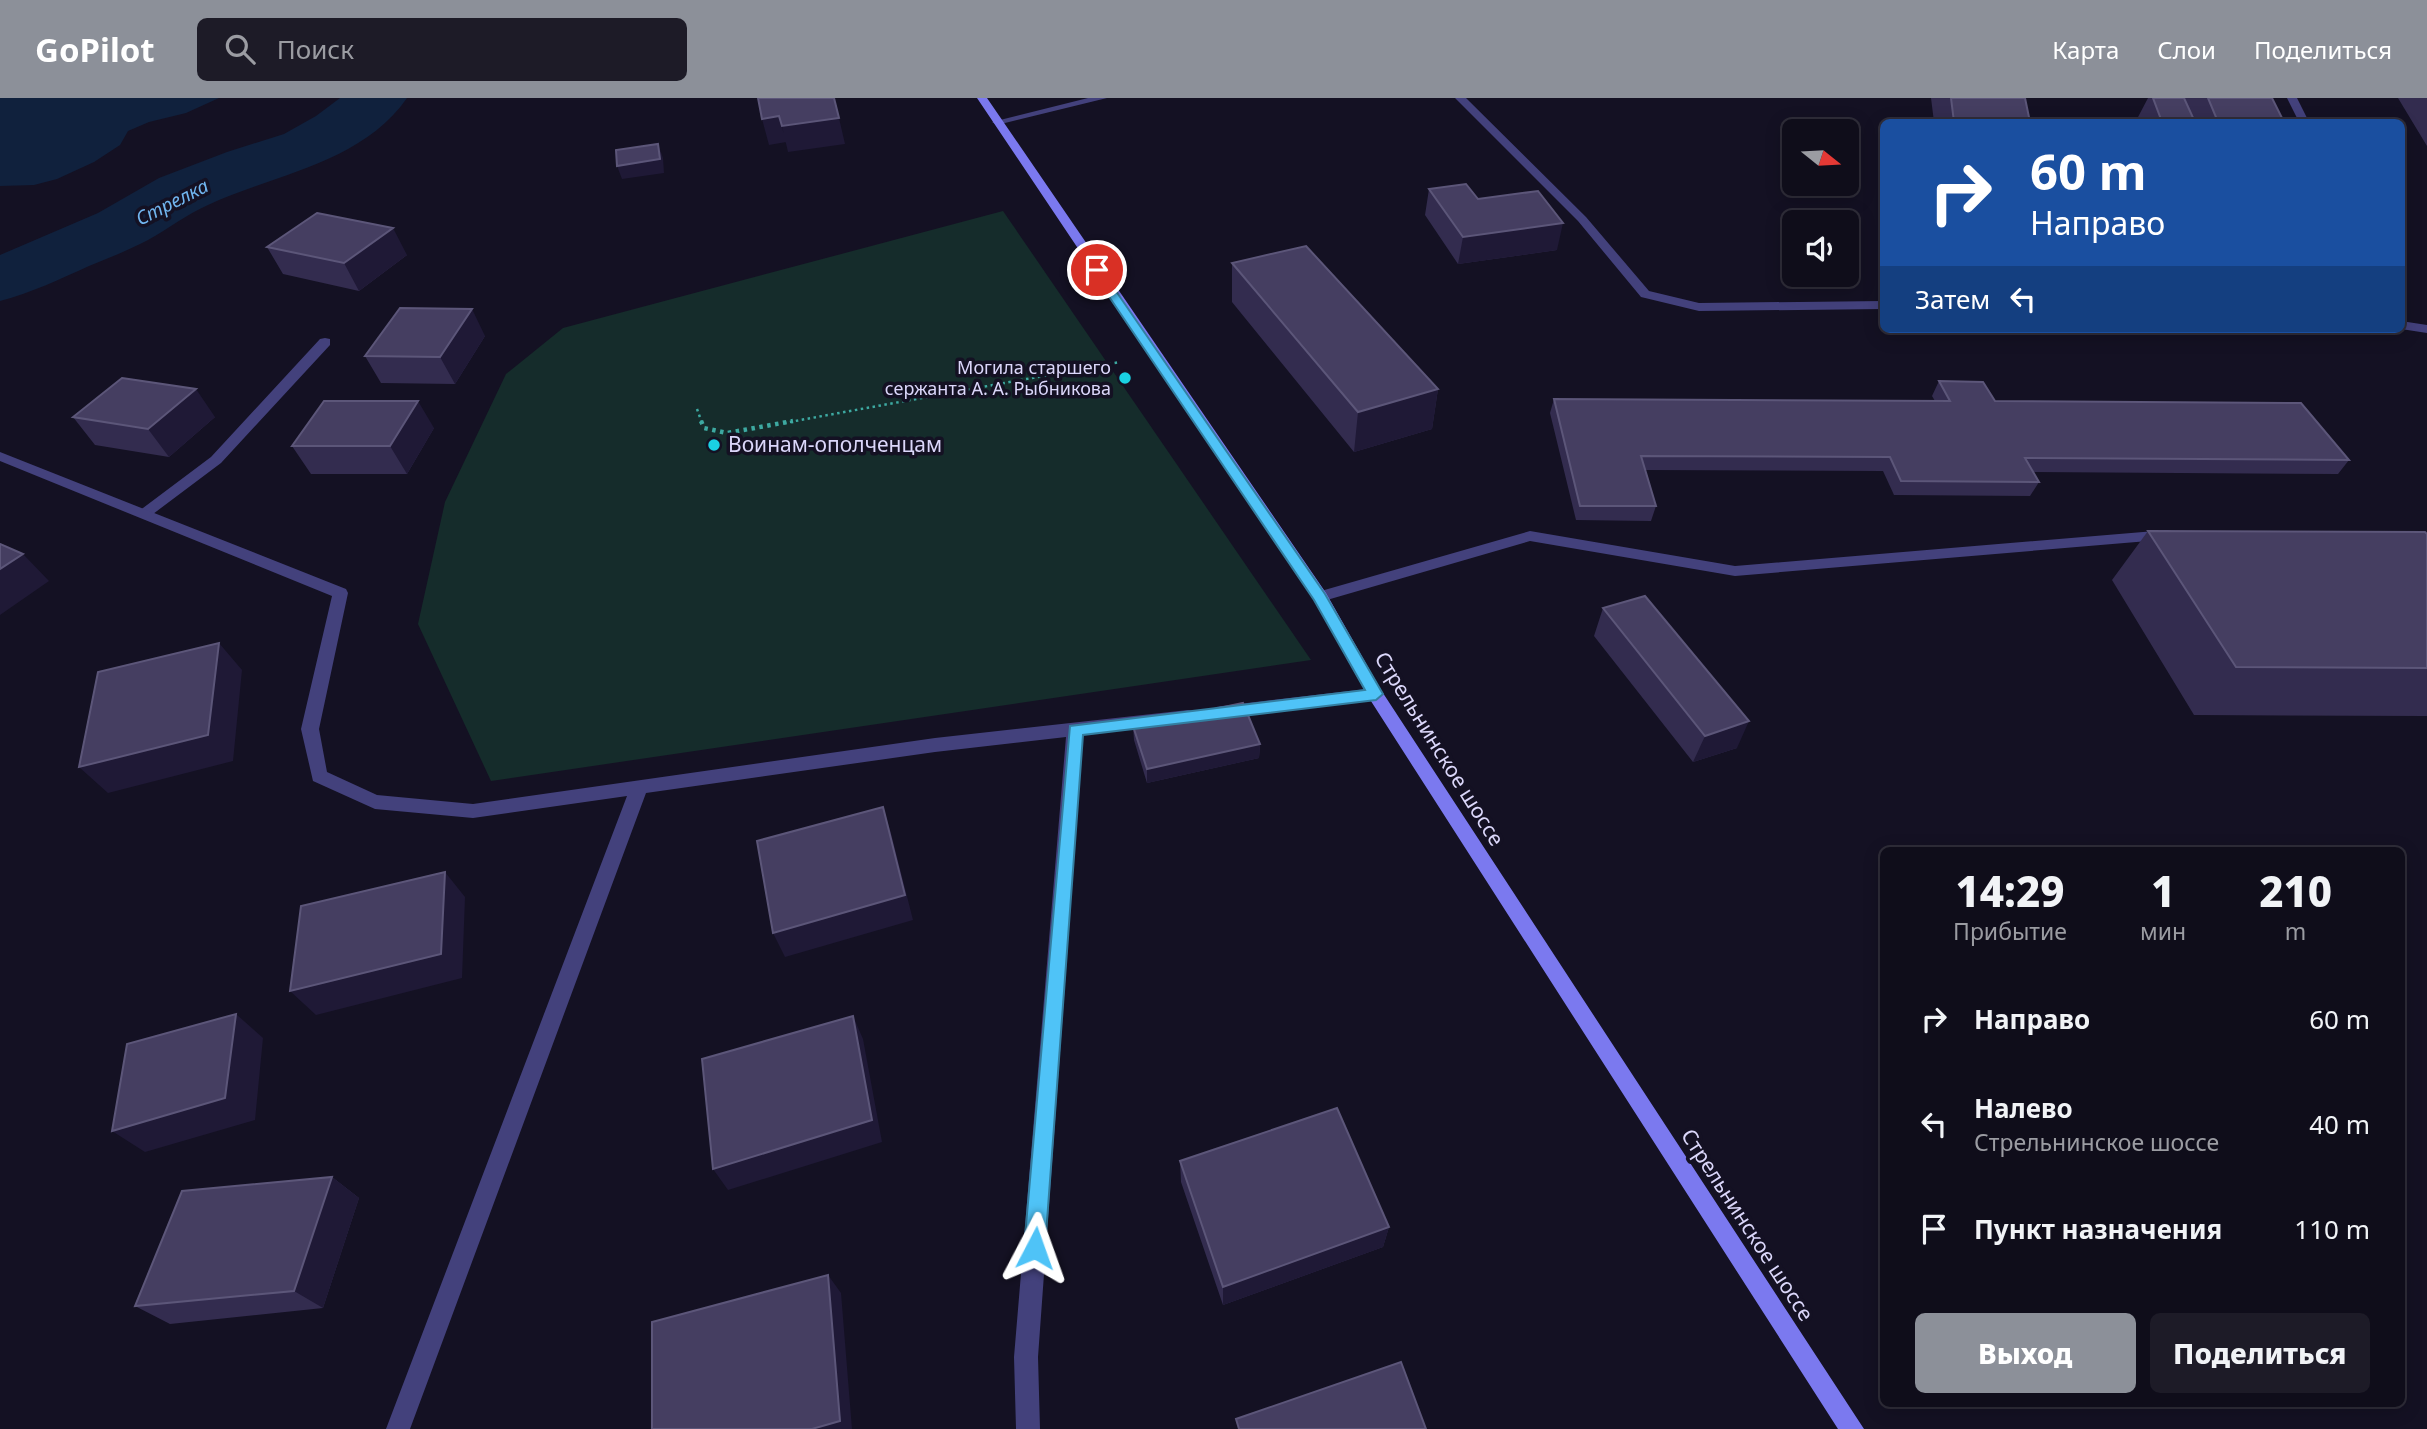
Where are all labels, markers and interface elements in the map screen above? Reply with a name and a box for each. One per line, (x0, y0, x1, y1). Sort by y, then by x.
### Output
search box (197, 18, 687, 81)
text: GoPilot (35, 27, 155, 72)
icon: search (221, 30, 259, 68)
text: Поиск (277, 31, 354, 67)
text: Карта (2052, 33, 2119, 66)
text: Слои (2157, 33, 2216, 66)
text: Поделиться (2254, 33, 2392, 66)
north arrow (1782, 119, 1858, 196)
map controls (1782, 119, 1859, 287)
text: 60 m (2030, 138, 2147, 204)
icon: right (1915, 147, 2006, 238)
water label: Стрелка (131, 173, 213, 231)
text: Направо (2030, 201, 2165, 244)
button: sound (1782, 210, 1859, 287)
pin (1067, 240, 1127, 300)
icon: arrive (1078, 251, 1116, 289)
icon: left (2004, 280, 2042, 318)
text: Затем (1915, 281, 1990, 317)
place label: Могила старшего сержанта А. А. Рыбникова (885, 355, 1111, 400)
marker: Могила старшего сержанта А. А. Рыбникова (1117, 370, 1133, 386)
place label: Воинам-ополченцам (728, 430, 942, 458)
marker: Воинам-ополченцам (706, 437, 722, 453)
street label: Стрельнинское шоссе (1369, 646, 1511, 851)
text: 14:29 (1955, 862, 2065, 919)
text: 1 (2151, 862, 2175, 919)
text: 210 (2259, 862, 2332, 919)
text: Прибытие (1953, 915, 2067, 947)
text: мин (2140, 915, 2186, 947)
text: m (2285, 915, 2306, 947)
icon: right (1915, 1000, 1953, 1038)
text: Направо (1974, 1001, 2090, 1037)
text: 60 m (2309, 1001, 2370, 1037)
text: Налево (1974, 1090, 2073, 1126)
icon: left (1915, 1105, 1953, 1143)
text: 40 m (2309, 1106, 2370, 1142)
street label: Стрельнинское шоссе (1675, 1123, 1821, 1326)
text: Стрельнинское шоссе (1974, 1126, 2219, 1158)
icon: arrive (1915, 1210, 1953, 1248)
position arrow (998, 1211, 1072, 1285)
text: Пункт назначения (1974, 1211, 2222, 1247)
text: 110 m (2294, 1211, 2370, 1247)
button: Выход (1915, 1313, 2136, 1393)
button: Поделиться (2150, 1313, 2370, 1393)

